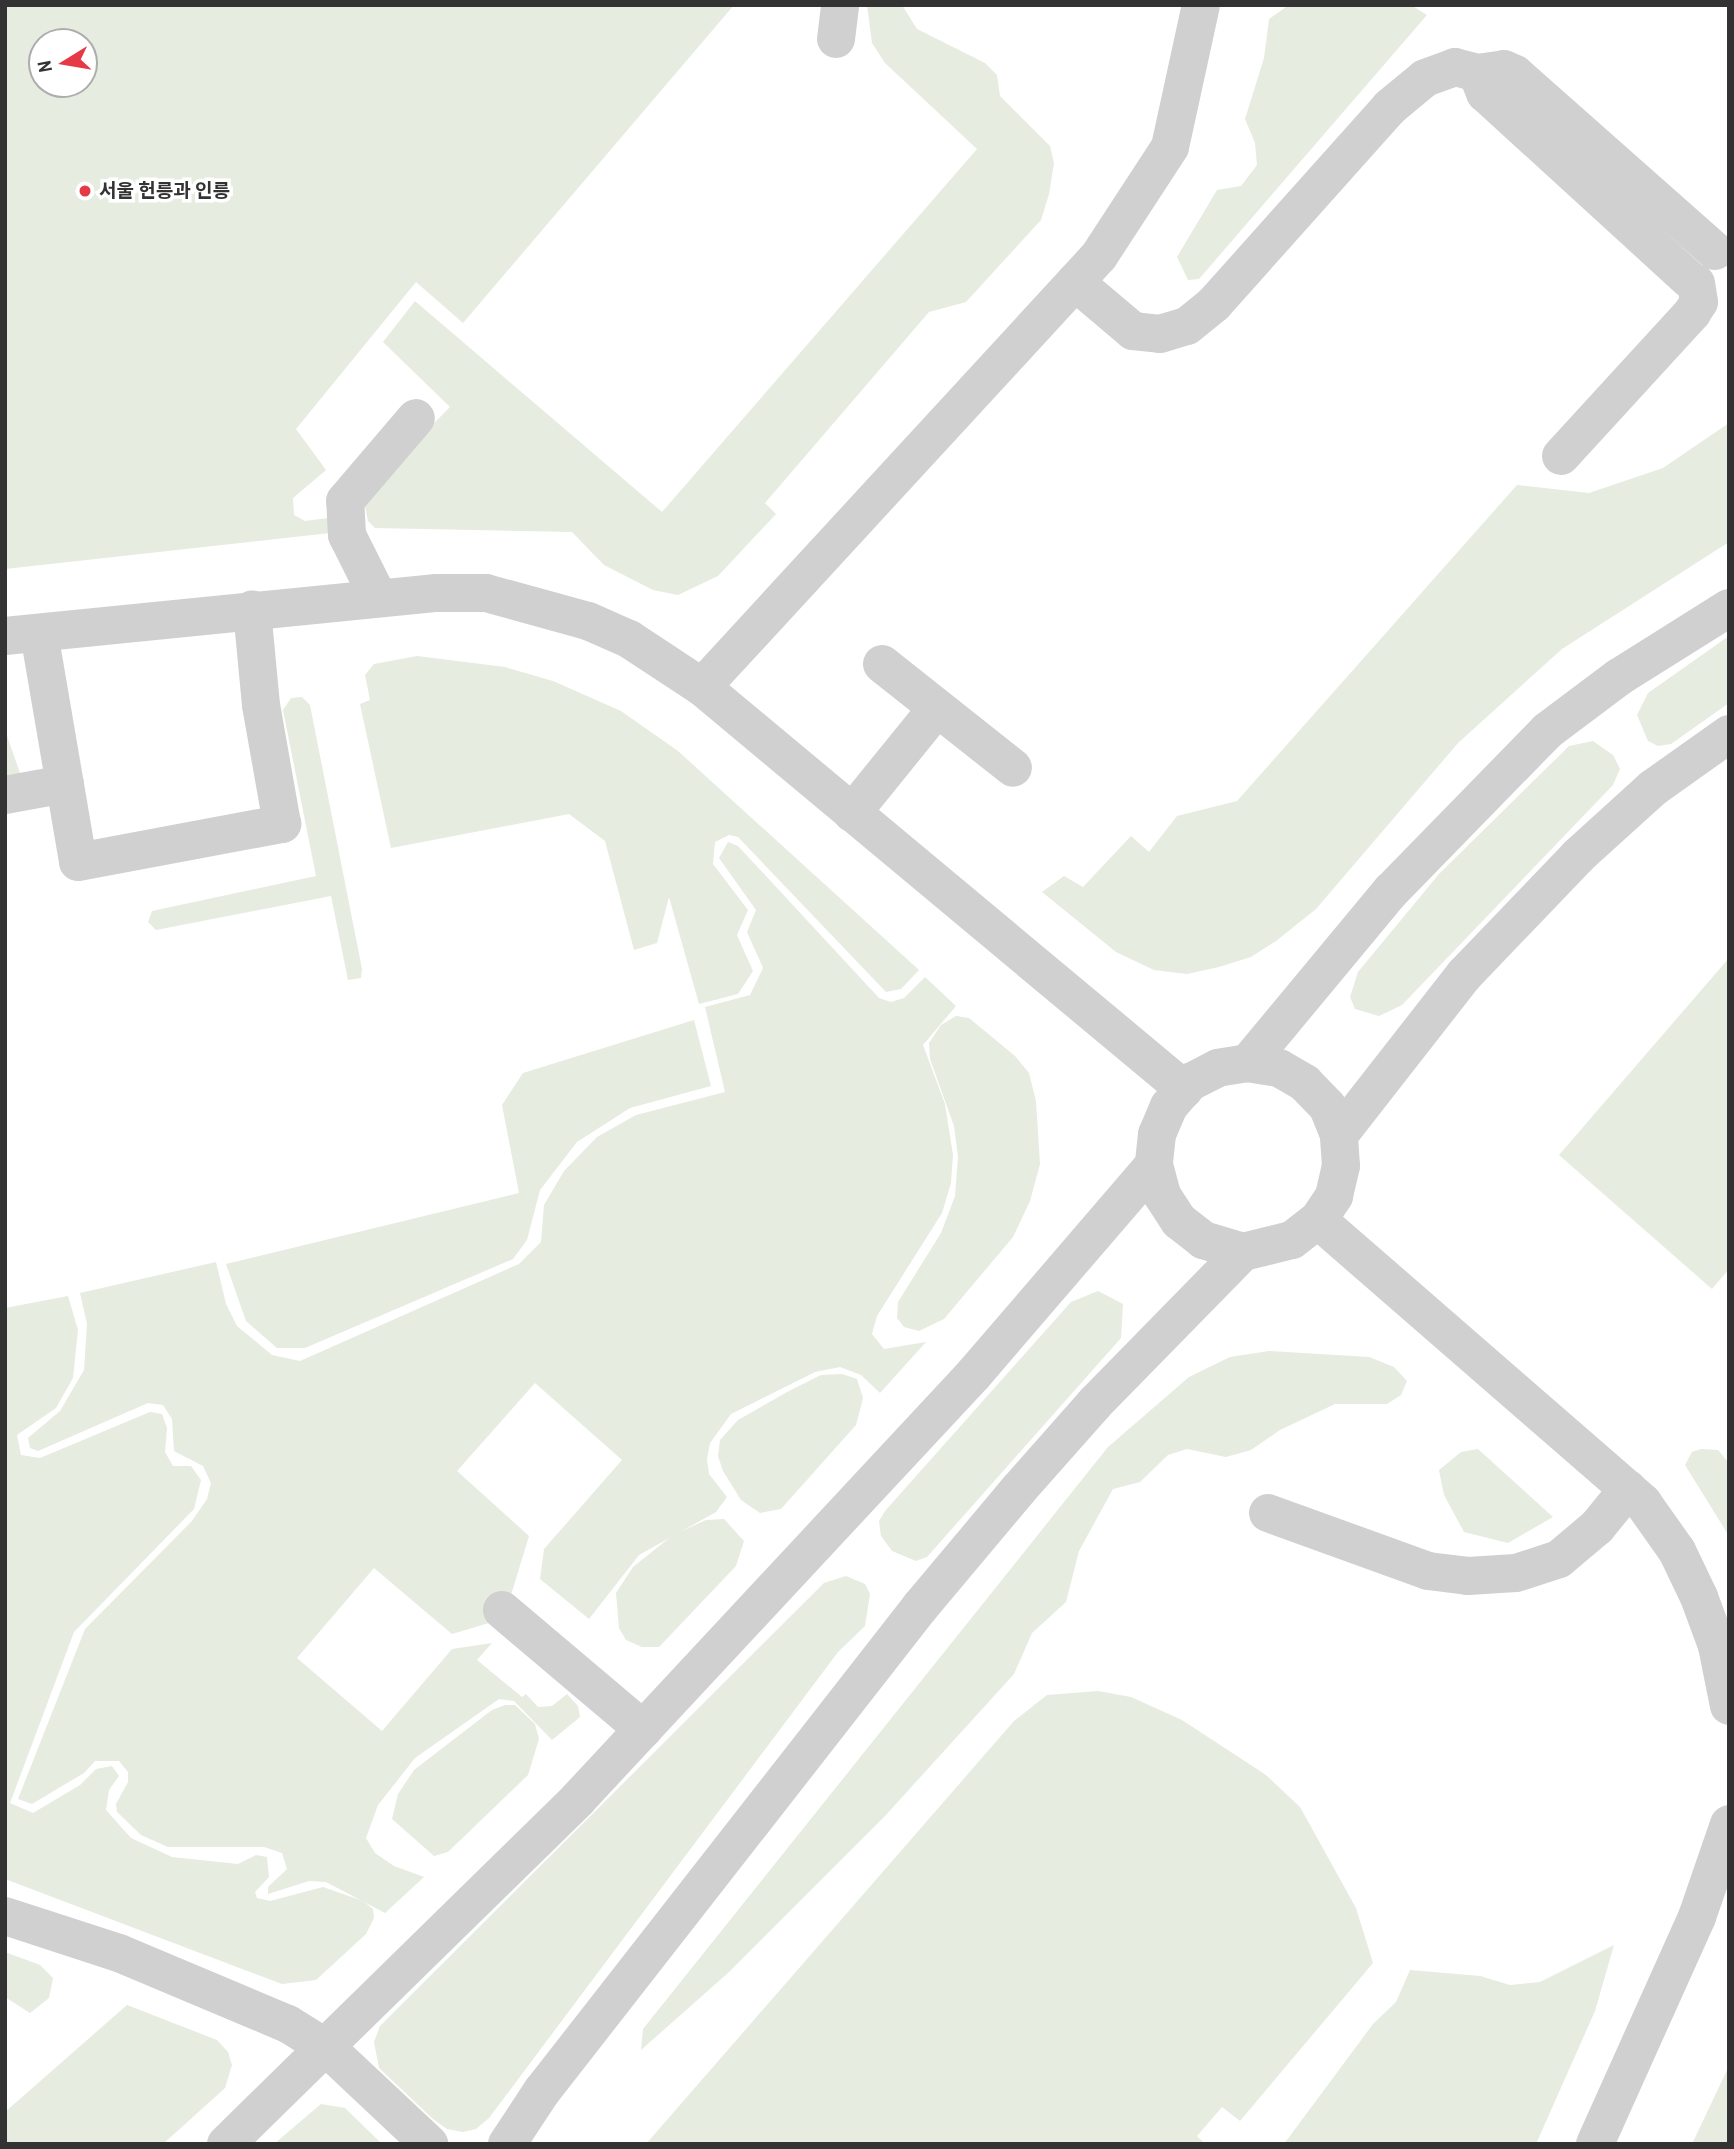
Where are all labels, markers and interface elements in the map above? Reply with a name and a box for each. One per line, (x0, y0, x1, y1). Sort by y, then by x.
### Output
north arrow (28, 28, 98, 98)
text: N (31, 59, 58, 75)
place label: 서울 헌릉과 인릉 (99, 180, 230, 202)
marker: 서울 헌릉과 인릉 (77, 183, 93, 199)

